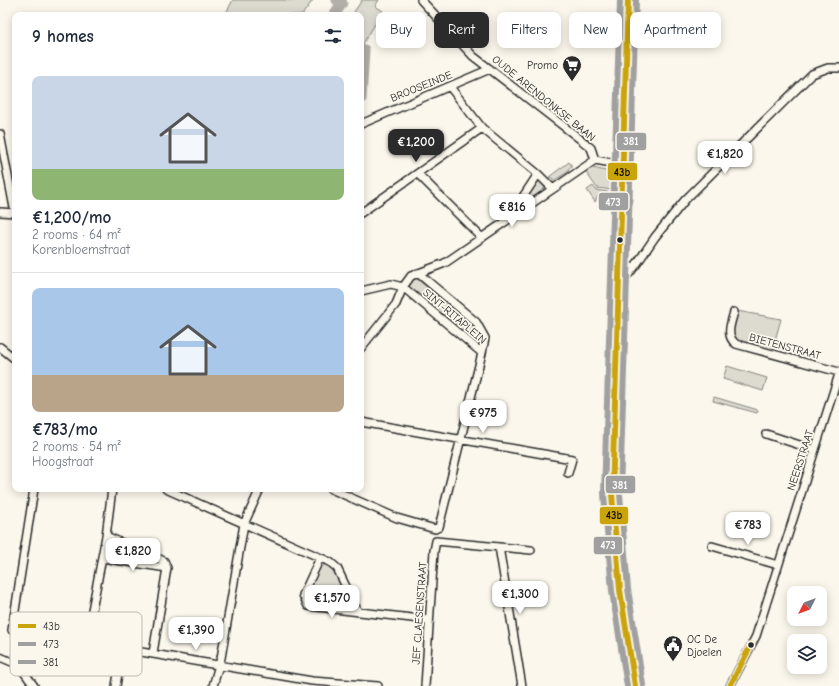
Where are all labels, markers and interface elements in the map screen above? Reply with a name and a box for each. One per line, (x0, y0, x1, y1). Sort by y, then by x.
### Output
chip: Buy (376, 12, 426, 48)
chip: Rent (434, 12, 489, 48)
chip: Filters (497, 12, 561, 48)
chip: New (569, 12, 622, 48)
chip: Apartment (630, 12, 721, 48)
icon: filters (322, 25, 344, 47)
text: 9 homes (32, 27, 94, 46)
street label: OUDE ARENDONKSE BAAN (489, 53, 598, 144)
supermarket icon: Promo (561, 54, 583, 82)
place label: Promo (527, 59, 558, 72)
street label: BROOSEINDE (388, 68, 454, 105)
icon: home (152, 102, 224, 174)
pin: €1,200 (383, 129, 449, 163)
line badge: 381 (616, 132, 647, 151)
text: €1,200 (397, 134, 435, 149)
text: 381 (623, 135, 639, 148)
pin: €1,820 (692, 141, 758, 175)
text: €1,820 (706, 146, 744, 161)
line badge: 43b (607, 162, 638, 181)
text: 43b (614, 166, 630, 179)
line badge: 473 (598, 192, 629, 211)
pin: €816 (488, 194, 536, 228)
text: 473 (605, 196, 621, 209)
text: €816 (498, 199, 526, 214)
text: €1,200/mo (32, 208, 111, 227)
text: 2 rooms · 64 m² (32, 227, 121, 242)
unlabelled marker (615, 235, 625, 245)
text: Korenbloemstraat (32, 242, 130, 257)
street label: SINT-RITAPLEIN (420, 286, 489, 347)
icon: home (152, 314, 224, 386)
street label: BIETENSTRAAT (748, 331, 822, 362)
pin: €975 (459, 400, 507, 434)
text: €975 (469, 405, 497, 420)
text: €783/mo (32, 420, 98, 439)
street label: NEERSTRAAT (785, 428, 816, 492)
text: 2 rooms · 54 m² (32, 439, 121, 454)
text: Hoogstraat (32, 454, 93, 469)
line badge: 381 (605, 475, 636, 494)
text: 381 (612, 479, 628, 492)
line badge: 43b (599, 506, 629, 525)
text: 43b (606, 509, 622, 522)
pin: €783 (724, 512, 772, 546)
text: €783 (734, 517, 762, 532)
line badge: 473 (593, 536, 623, 555)
pin: €1,820 (100, 538, 166, 572)
text: 473 (600, 539, 616, 552)
text: €1,820 (114, 543, 152, 558)
street label: JEF CLAESENSTRAAT (409, 561, 430, 665)
pin: €1,300 (487, 581, 553, 615)
pin: €1,570 (299, 585, 365, 619)
text: €1,300 (501, 586, 539, 601)
north arrow (787, 586, 827, 626)
map controls (787, 586, 827, 674)
text: €1,570 (314, 590, 350, 605)
legend (10, 612, 142, 676)
pin: €1,390 (163, 617, 229, 651)
text: 43b (43, 620, 60, 633)
text: €1,390 (177, 622, 215, 637)
place label: OC De Djoelen (687, 633, 722, 659)
public building icon: OC De Djoelen (662, 634, 684, 662)
button: layers (787, 634, 827, 674)
text: 473 (43, 638, 59, 651)
unlabelled marker (746, 640, 756, 650)
text: 381 (43, 656, 59, 669)

